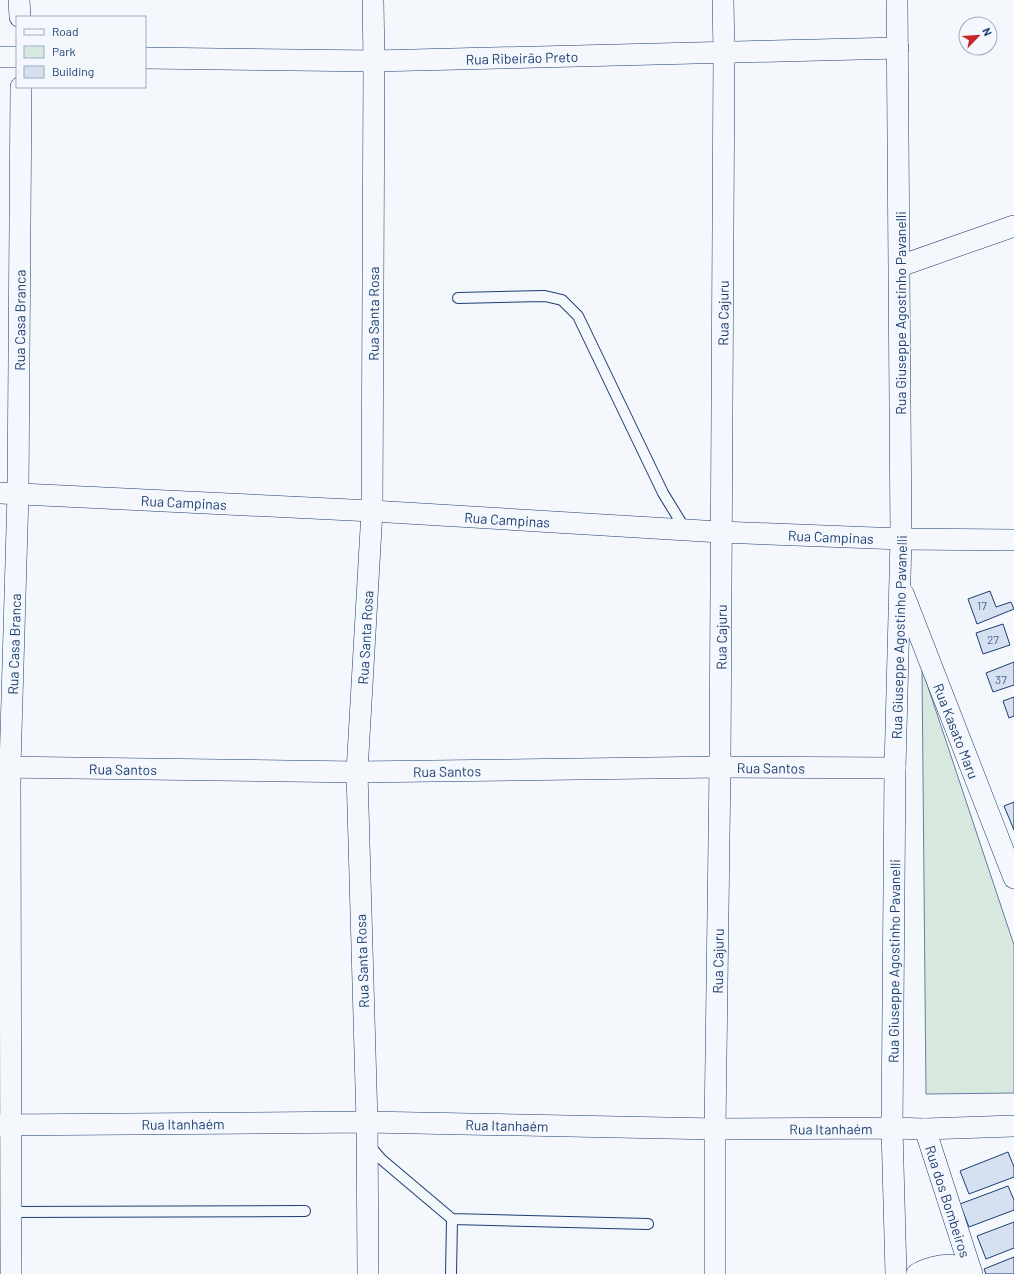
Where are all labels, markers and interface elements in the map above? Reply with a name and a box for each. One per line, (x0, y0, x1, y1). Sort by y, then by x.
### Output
legend (16, 16, 146, 88)
north arrow (958, 16, 998, 56)
text: Road (52, 24, 79, 38)
text: N (980, 25, 995, 38)
text: Park (52, 44, 76, 58)
street label: Rua Ribeirão Preto (465, 47, 578, 67)
text: Building (52, 64, 94, 78)
street label: Rua Giuseppe Agostinho Pavanelli (892, 211, 909, 415)
street label: Rua Santa Rosa (364, 267, 382, 361)
street label: Rua Casa Branca (10, 269, 28, 371)
street label: Rua Cajuru (714, 280, 731, 346)
street label: Rua Campinas (140, 491, 227, 512)
street label: Rua Campinas (464, 508, 551, 530)
street label: Rua Campinas (788, 526, 874, 546)
street label: Rua Giuseppe Agostinho Pavanelli (887, 535, 910, 739)
street label: Rua Santa Rosa (354, 590, 376, 685)
street label: Rua Casa Branca (4, 593, 24, 695)
house number: 17 (977, 598, 987, 612)
street label: Rua Cajuru (712, 604, 729, 670)
house number: 27 (987, 632, 999, 646)
house number: 37 (995, 672, 1007, 686)
street label: Rua Kasato Maru (931, 681, 983, 781)
street label: Rua Santos (737, 759, 805, 776)
street label: Rua Santos (89, 760, 157, 778)
street label: Rua Santos (413, 762, 481, 780)
street label: Rua Giuseppe Agostinho Pavanelli (884, 859, 903, 1063)
street label: Rua Santa Rosa (352, 914, 372, 1008)
street label: Rua Cajuru (708, 928, 726, 994)
street label: Rua Itanhaém (141, 1115, 225, 1132)
street label: Rua Itanhaém (465, 1115, 549, 1134)
street label: Rua Itanhaém (789, 1120, 873, 1137)
street label: Rua dos Bombeiros (922, 1143, 975, 1260)

